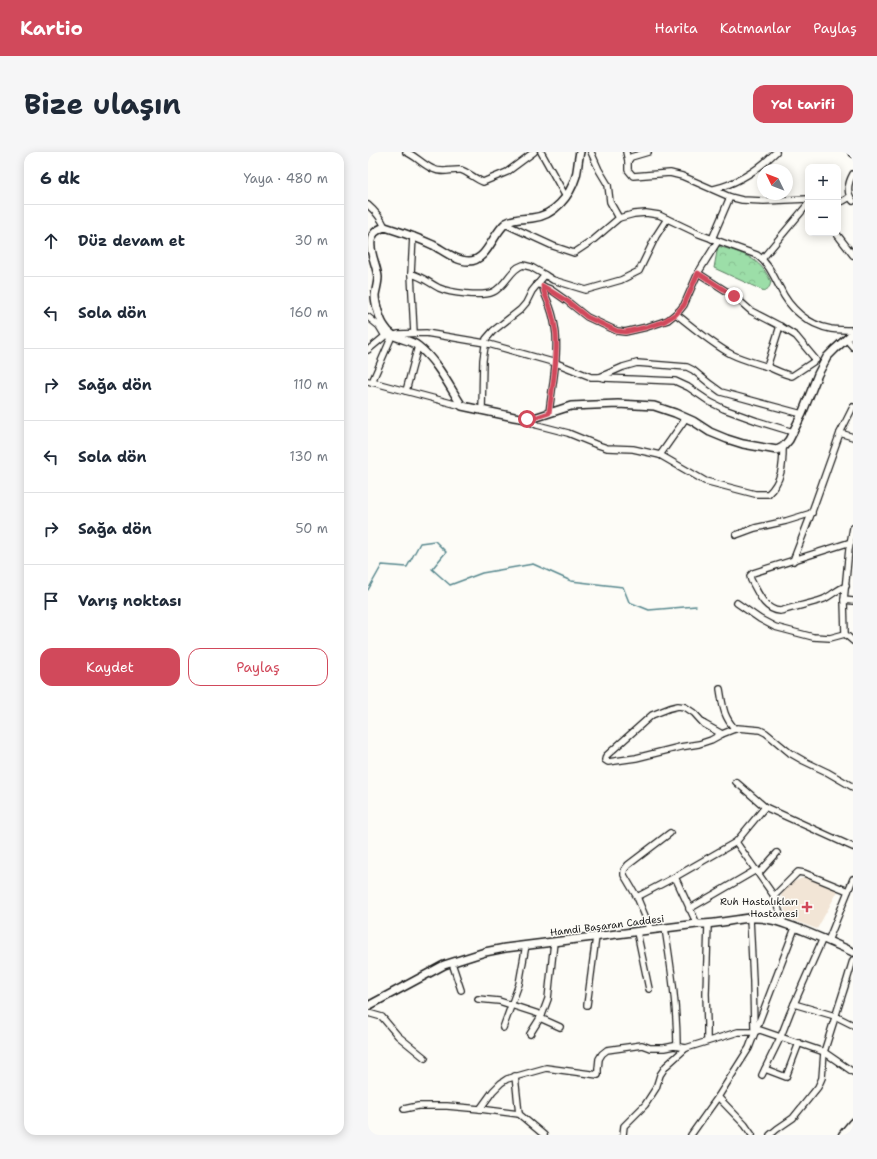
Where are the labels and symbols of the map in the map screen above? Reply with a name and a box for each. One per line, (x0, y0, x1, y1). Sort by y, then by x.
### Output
north arrow (757, 164, 793, 200)
route end (725, 287, 743, 305)
route start (518, 410, 536, 428)
place label: Ruh Hastalıkları Hastanesi (720, 895, 798, 920)
marker: Ruh Hastalıkları Hastanesi (801, 901, 813, 913)
street label: Hamdi Başaran Caddesi (549, 912, 665, 939)

